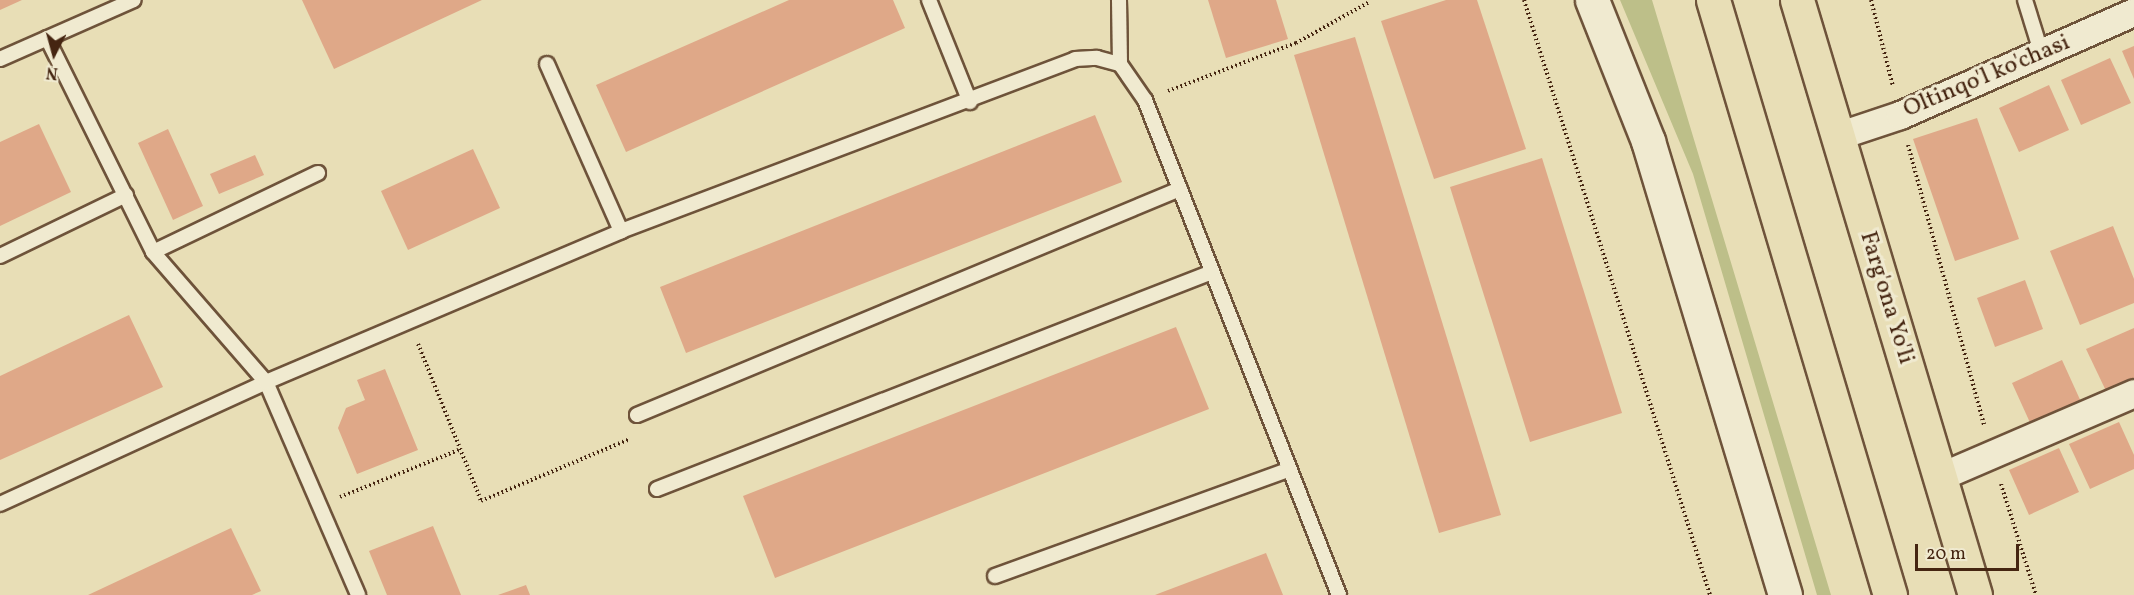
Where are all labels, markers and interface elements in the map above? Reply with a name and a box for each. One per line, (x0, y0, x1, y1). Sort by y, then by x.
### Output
north arrow (24, 24, 84, 84)
street label: Oltinqo'l ko'chasi (1899, 29, 2075, 125)
text: N (45, 60, 59, 83)
street label: Farg'ona Yo'li (1852, 228, 1920, 368)
scale bar (1918, 532, 2022, 570)
text: 20 m (1926, 542, 1966, 567)

